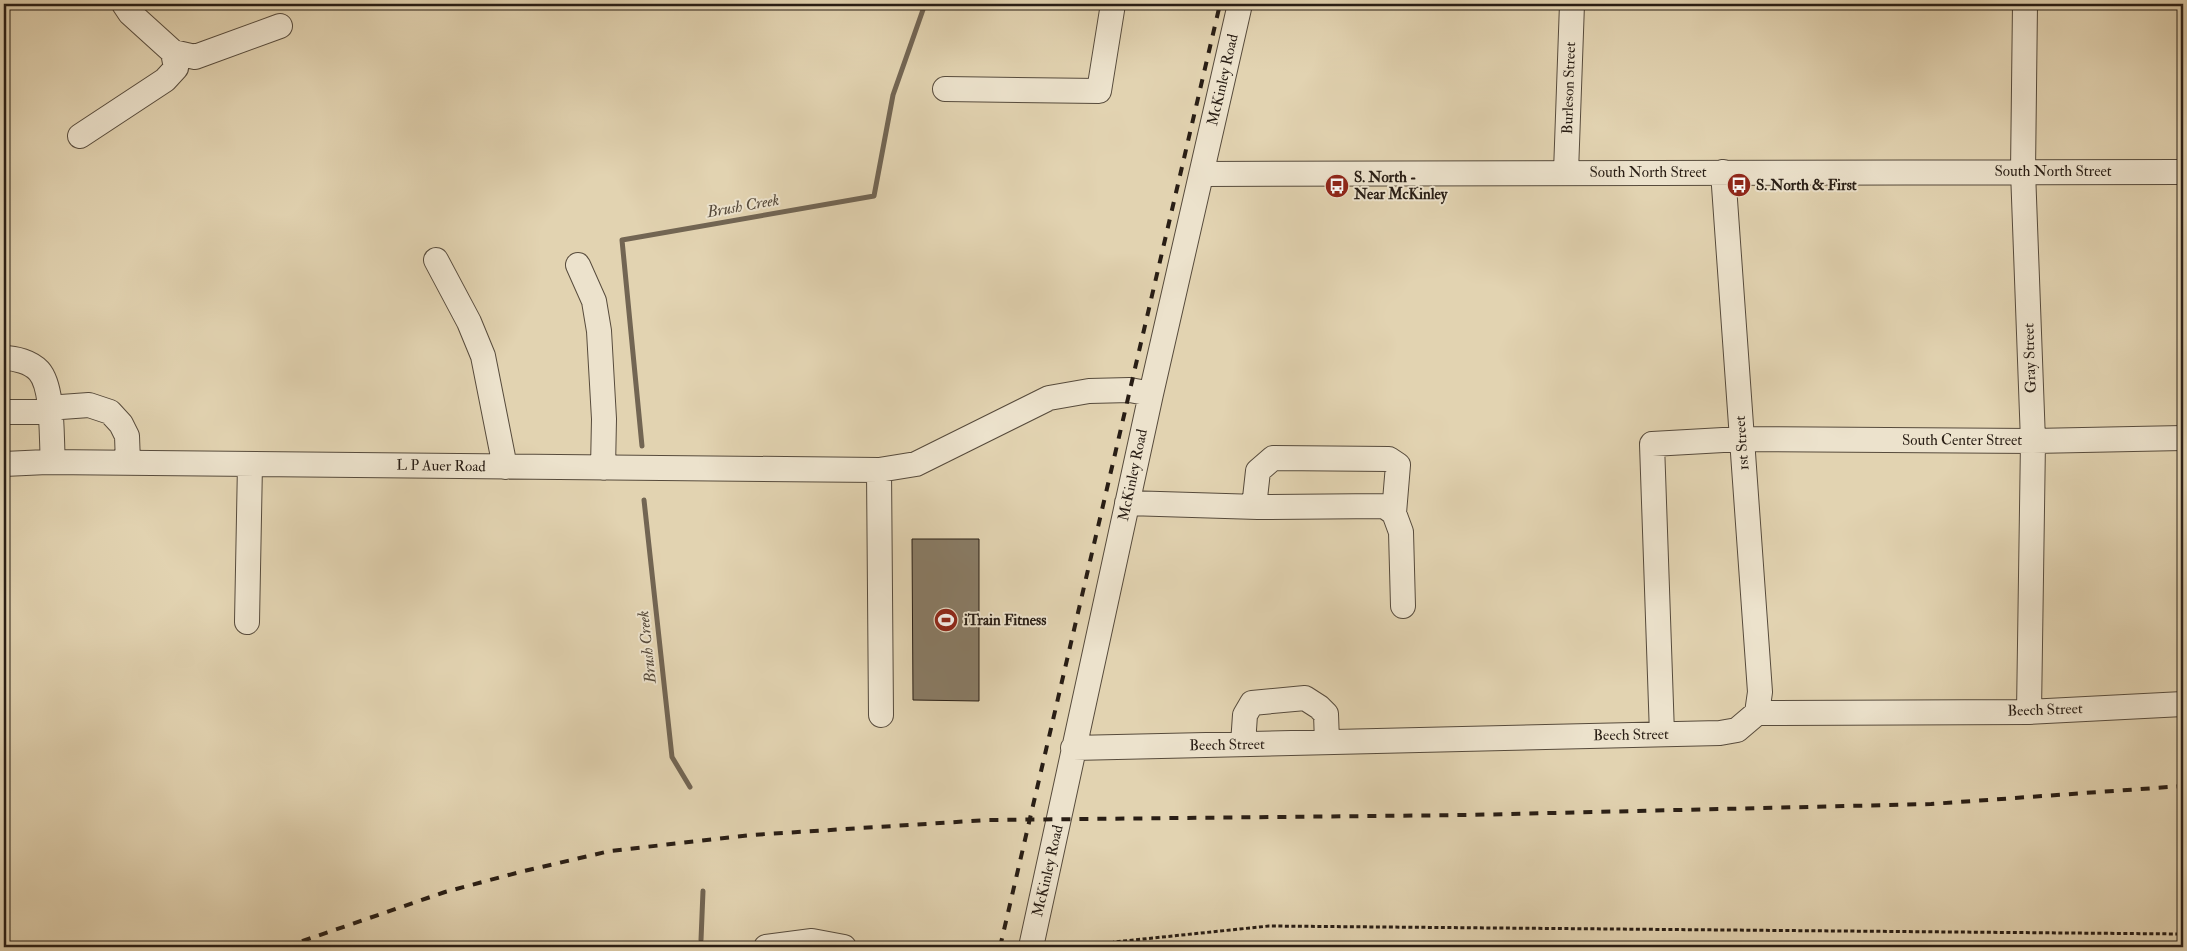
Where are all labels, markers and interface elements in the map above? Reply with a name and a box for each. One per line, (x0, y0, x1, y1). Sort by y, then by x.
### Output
street label: McKinley Road (1203, 32, 1243, 128)
street label: Burleson Street (1558, 41, 1580, 135)
street label: South North Street (1994, 162, 2112, 181)
street label: South North Street (1589, 163, 1707, 182)
place label: S. North - Near McKinley (1353, 168, 1449, 205)
bus stop icon: S. North & First (1726, 172, 1752, 198)
bus stop icon: S. North - Near McKinley (1324, 173, 1350, 199)
place label: S. North & First (1756, 176, 1857, 195)
water label: Brush Creek (704, 190, 781, 222)
street label: Gray Street (2019, 322, 2041, 393)
street label: 1st Street (1731, 415, 1753, 471)
street label: McKinley Road (1114, 427, 1152, 523)
street label: South Center Street (1902, 431, 2022, 450)
street label: L P Auer Road (396, 456, 487, 476)
sports icon: iTrain Fitness (933, 607, 959, 633)
water label: Brush Creek (633, 609, 661, 685)
place label: iTrain Fitness (963, 611, 1046, 630)
street label: Beech Street (2007, 699, 2083, 721)
street label: Beech Street (1593, 725, 1669, 745)
street label: Beech Street (1189, 735, 1265, 755)
street label: McKinley Road (1028, 823, 1068, 919)

